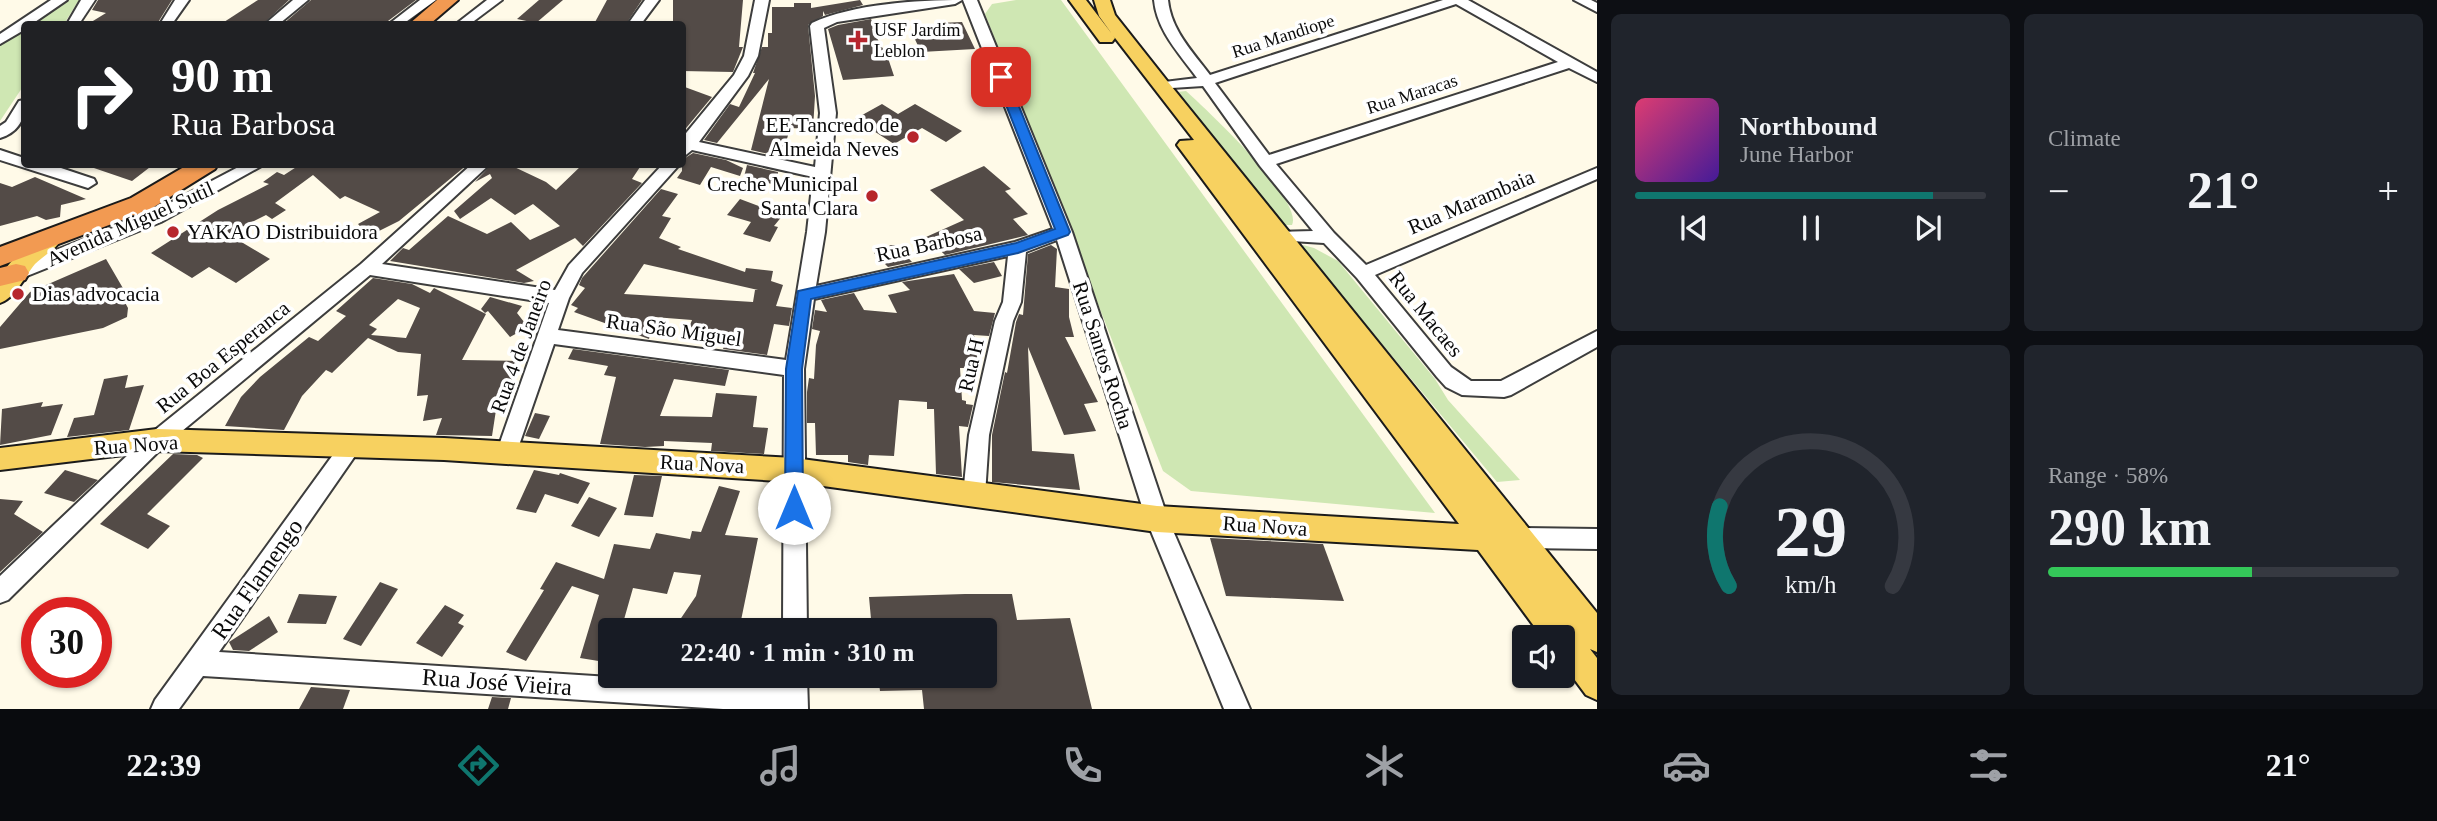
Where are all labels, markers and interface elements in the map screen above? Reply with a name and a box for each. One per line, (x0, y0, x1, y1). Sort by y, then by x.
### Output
street label: Rua Mandiope (1229, 10, 1337, 62)
place label: USF Jardim Leblon (874, 20, 961, 61)
marker: USF Jardim Leblon (848, 30, 868, 50)
pin (971, 47, 1031, 107)
text: 90 m (171, 48, 273, 103)
icon: right (56, 49, 147, 140)
icon: arrive (982, 58, 1020, 96)
street label: Rua Maracas (1364, 70, 1460, 118)
text: Rua Barbosa (171, 106, 335, 142)
text: Northbound (1740, 112, 1877, 141)
place label: EE Tancredo de Almeida Neves (766, 113, 899, 161)
text: Climate (2048, 126, 2121, 151)
marker: EE Tancredo de Almeida Neves (905, 129, 921, 145)
text: June Harbor (1740, 142, 1853, 167)
text: 21° (2187, 162, 2260, 219)
street label: Rua Marambaia (1404, 164, 1538, 239)
text: − (2048, 170, 2069, 212)
text: + (2378, 170, 2399, 212)
place label: Creche Municipal Santa Clara (707, 172, 859, 220)
street label: Avenida Miguel Sutil (43, 176, 217, 272)
marker: Creche Municipal Santa Clara (864, 188, 880, 204)
icon: previous (1675, 209, 1713, 247)
icon: pause (1792, 209, 1830, 247)
icon: next (1909, 209, 1947, 247)
place label: YAKAO Distribuidora (187, 220, 378, 244)
street label: Rua Barbosa (874, 221, 985, 267)
marker: YAKAO Distribuidora (165, 224, 181, 240)
street label: Rua Macaes (1384, 266, 1468, 362)
street label: Rua 4 de Janeiro (486, 276, 556, 416)
street label: Rua Santos Rocha (1068, 278, 1138, 433)
place label: Dias advocacia (32, 282, 160, 306)
marker: Dias advocacia (10, 286, 26, 302)
street label: Rua Boa Esperanca (152, 296, 295, 418)
street label: Rua São Miguel (605, 309, 743, 351)
street label: Rua H (953, 336, 989, 394)
street label: Rua Nova (93, 430, 180, 460)
street label: Rua Nova (659, 450, 746, 478)
text: Range · 58% (2048, 463, 2168, 488)
position arrow (757, 471, 831, 545)
text: 29 (1774, 491, 1847, 572)
text: 290 km (2048, 499, 2211, 556)
street label: Rua Nova (1222, 511, 1309, 541)
street label: Rua Flamengo (206, 514, 308, 644)
text: km/h (1785, 571, 1837, 598)
speed limit sign: 30 (21, 597, 112, 688)
map controls (1512, 625, 1575, 688)
button: sound (1512, 625, 1575, 688)
text: 22:40 · 1 min · 310 m (681, 638, 915, 667)
street label: Rua José Vieira (421, 664, 573, 700)
icon: directions (454, 741, 503, 790)
icon: music (756, 741, 805, 790)
icon: phone (1058, 741, 1107, 790)
icon: climate (1360, 741, 1409, 790)
icon: car (1662, 741, 1711, 790)
icon: filters (1964, 741, 2013, 790)
text: 22:39 (126, 747, 201, 783)
text: 21° (2266, 747, 2310, 783)

